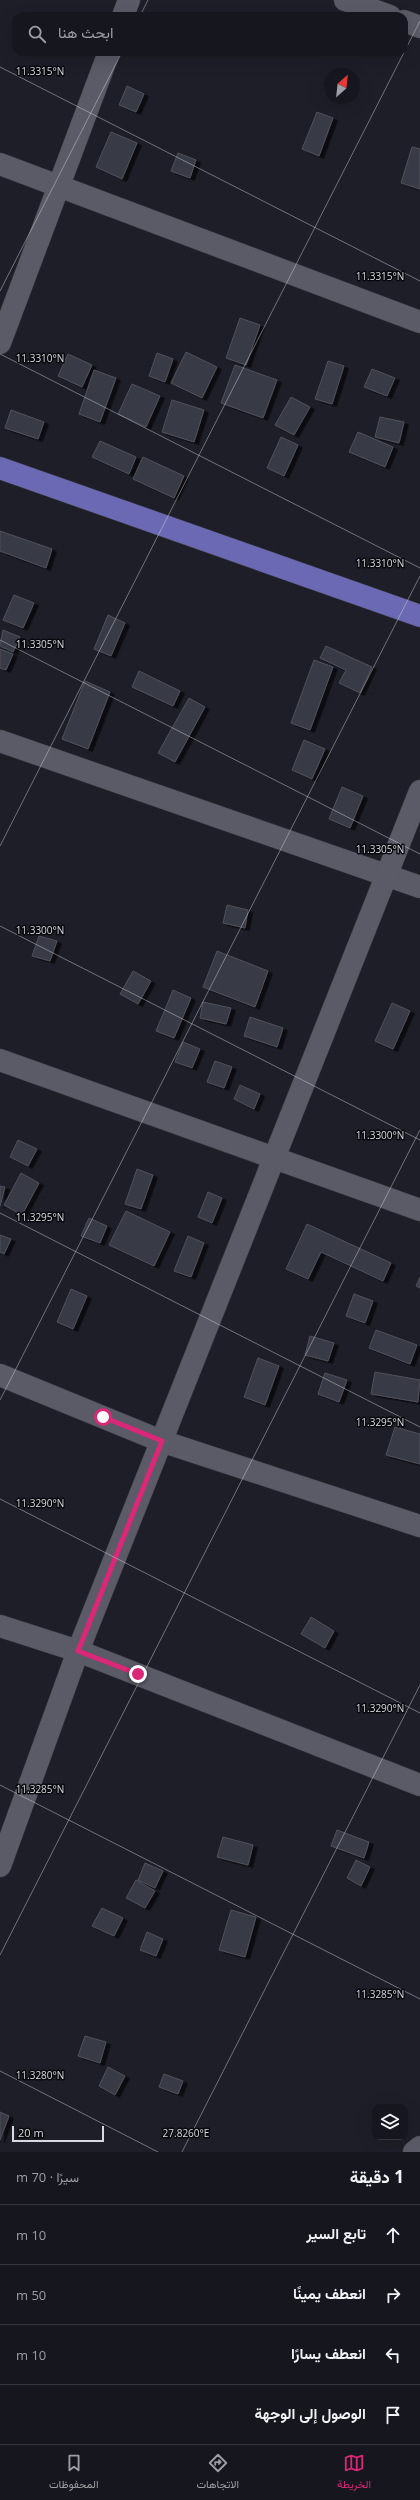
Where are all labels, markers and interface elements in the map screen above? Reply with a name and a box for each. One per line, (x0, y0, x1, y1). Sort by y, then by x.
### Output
search box (12, 12, 408, 56)
text: ابحث هنا (58, 22, 113, 42)
icon: search (26, 23, 48, 45)
text: 11.3315°N (16, 64, 64, 78)
north arrow (324, 68, 360, 104)
text: 11.3315°N (356, 269, 404, 283)
text: 11.3310°N (16, 351, 64, 365)
text: 11.3310°N (356, 556, 404, 570)
text: 11.3305°N (16, 637, 64, 651)
text: 11.3305°N (356, 842, 404, 856)
text: 11.3300°N (16, 923, 64, 937)
text: 11.3300°N (356, 1128, 404, 1142)
text: 11.3295°N (16, 1210, 64, 1224)
route start (94, 1408, 112, 1426)
text: 11.3295°N (356, 1415, 404, 1429)
text: 11.3290°N (16, 1496, 64, 1510)
route end (129, 1665, 147, 1683)
text: 11.3290°N (356, 1701, 404, 1715)
text: 11.3285°N (16, 1782, 64, 1796)
text: 11.3285°N (356, 1987, 404, 2001)
text: 11.3280°N (16, 2068, 64, 2082)
map controls (372, 2104, 408, 2140)
button: layers (372, 2104, 408, 2140)
scale bar (12, 2124, 104, 2143)
text: 20 m (18, 2125, 44, 2140)
text: 27.8260°E (163, 2126, 209, 2140)
text: 1 دقيقة (350, 2165, 404, 2188)
text: سيرًا · 70 m (16, 2168, 79, 2186)
text: تابع السير (306, 2223, 366, 2243)
icon: ahead (382, 2224, 404, 2246)
text: 10 m (16, 2226, 46, 2244)
text: انعطف يمينًا (293, 2283, 366, 2303)
icon: right (382, 2284, 404, 2306)
text: 50 m (16, 2286, 46, 2304)
text: انعطف يسارًا (291, 2343, 366, 2363)
icon: left (382, 2344, 404, 2366)
text: 10 m (16, 2346, 46, 2364)
text: الوصول إلى الوجهة (255, 2403, 366, 2423)
icon: arrive (382, 2404, 404, 2426)
tab: المحفوظات (49, 2452, 99, 2494)
tab: الاتجاهات (196, 2452, 239, 2494)
tab: الخريطة (337, 2452, 371, 2494)

